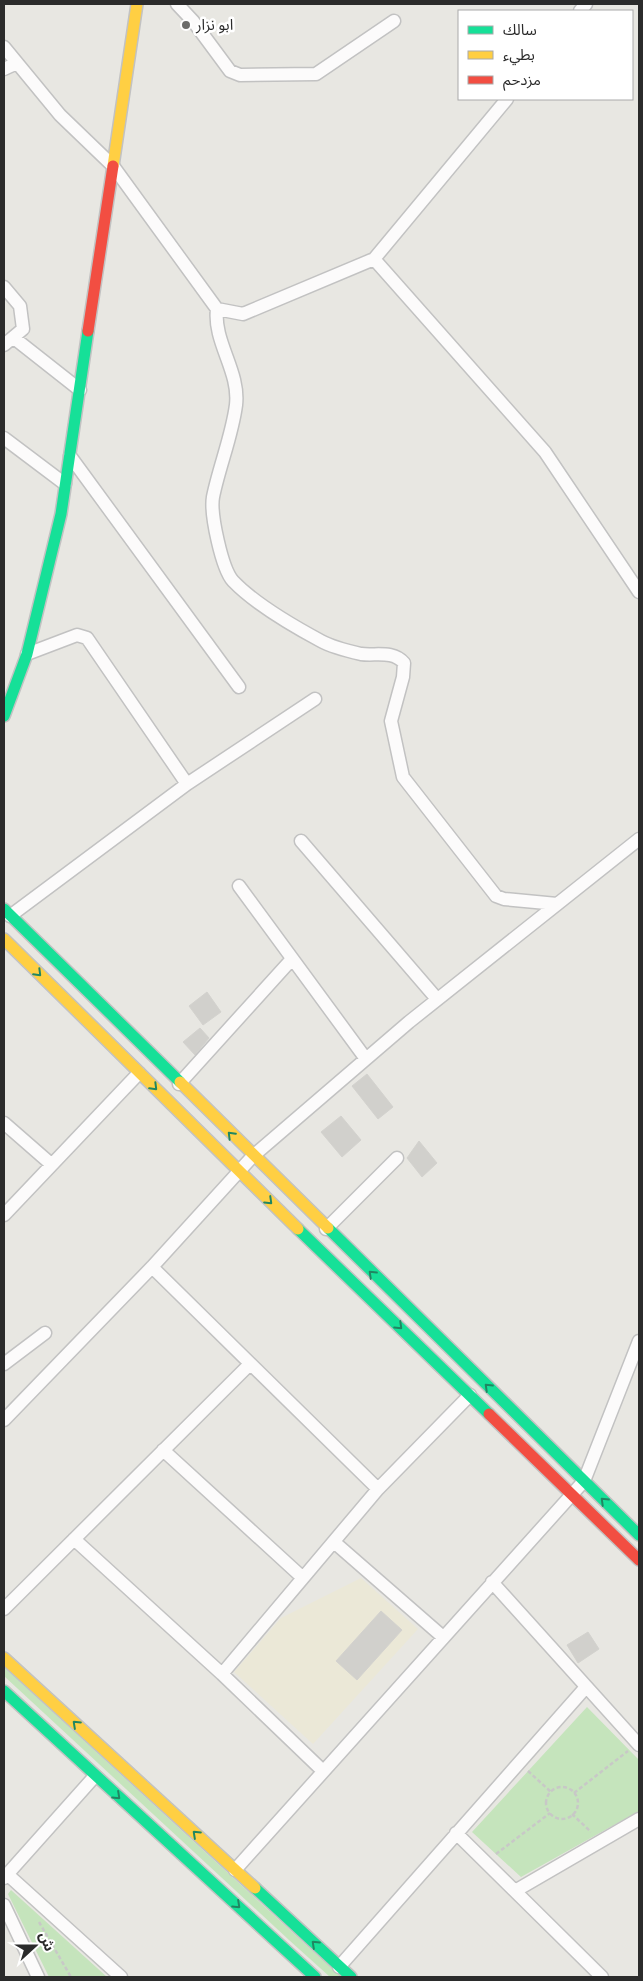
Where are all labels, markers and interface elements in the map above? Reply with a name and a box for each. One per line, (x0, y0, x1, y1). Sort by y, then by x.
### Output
legend (458, 10, 633, 100)
place label: ابو نزار (195, 15, 233, 35)
marker: ابو نزار (180, 19, 192, 31)
text: سالك (503, 20, 537, 40)
text: بطيء (503, 45, 535, 66)
text: مزدحم (503, 70, 541, 91)
one-way arrow (33, 967, 42, 976)
one-way arrow (148, 1082, 157, 1091)
one-way arrow (228, 1132, 237, 1141)
one-way arrow (264, 1196, 273, 1205)
one-way arrow (369, 1270, 378, 1279)
one-way arrow (393, 1321, 402, 1330)
one-way arrow (485, 1384, 494, 1393)
one-way arrow (601, 1498, 610, 1507)
one-way arrow (73, 1721, 82, 1730)
one-way arrow (111, 1790, 120, 1799)
one-way arrow (192, 1831, 201, 1840)
one-way arrow (231, 1899, 240, 1908)
north arrow (10, 1921, 60, 1971)
text: ش (34, 1929, 59, 1954)
one-way arrow (312, 1941, 321, 1950)

